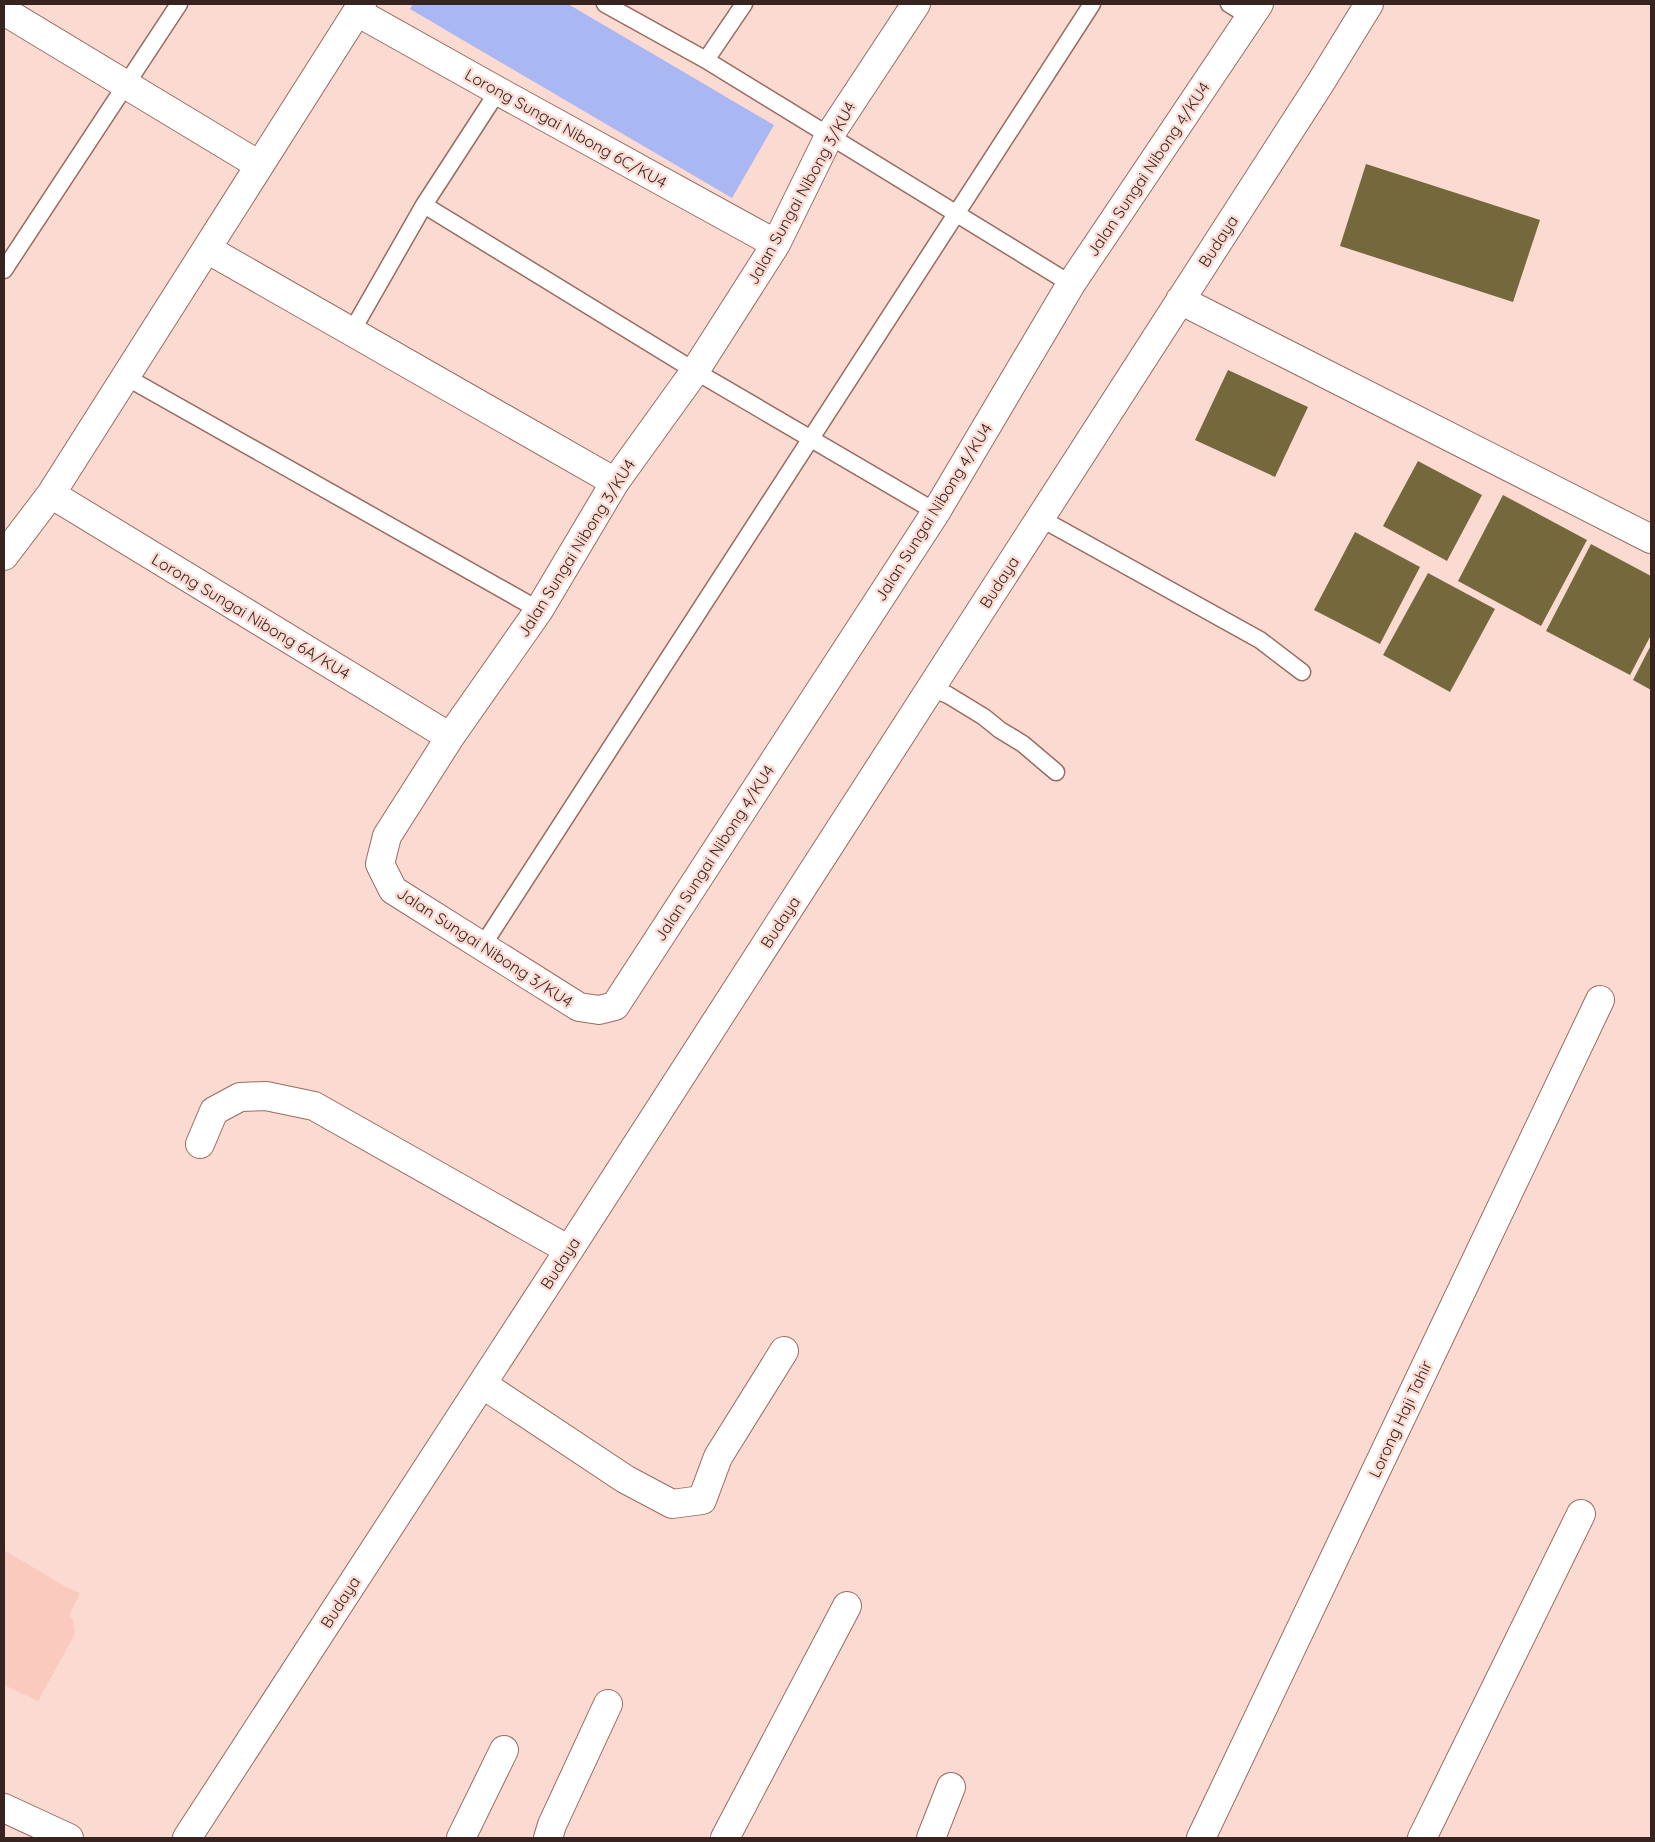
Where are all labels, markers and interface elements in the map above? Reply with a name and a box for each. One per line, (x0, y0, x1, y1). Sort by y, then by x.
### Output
street label: Lorong Sungai Nibong 6C/KU4 (462, 64, 670, 192)
street label: Jalan Sungai Nibong 4/KU4 (1082, 78, 1214, 260)
street label: Jalan Sungai Nibong 3/KU4 (742, 98, 860, 288)
street label: Budaya (1194, 211, 1242, 271)
street label: Jalan Sungai Nibong 4/KU4 (870, 419, 996, 605)
street label: Jalan Sungai Nibong 3/KU4 (513, 455, 639, 641)
street label: Lorong Sungai Nibong 6A/KU4 (148, 549, 354, 683)
street label: Budaya (975, 552, 1023, 612)
street label: Jalan Sungai Nibong 4/KU4 (650, 761, 778, 945)
street label: Jalan Sungai Nibong 3/KU4 (393, 883, 577, 1011)
street label: Budaya (756, 892, 804, 952)
street label: Budaya (536, 1233, 584, 1293)
street label: Lorong Haji Tahir (1364, 1357, 1436, 1481)
street label: Budaya (316, 1572, 364, 1632)

